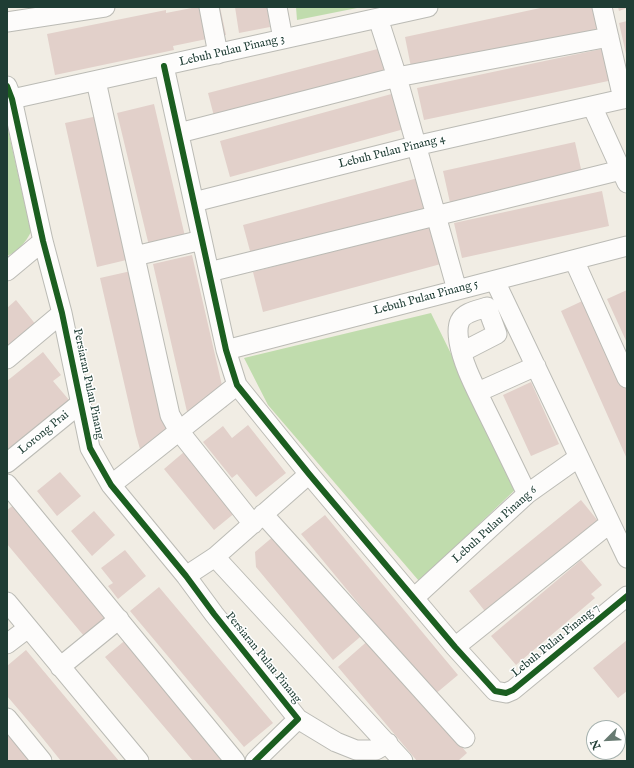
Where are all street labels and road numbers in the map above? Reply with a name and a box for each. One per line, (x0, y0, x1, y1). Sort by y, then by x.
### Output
street label: Lebuh Pulau Pinang 3 (178, 32, 286, 70)
street label: Lebuh Pulau Pinang 4 (337, 132, 447, 172)
street label: Lebuh Pulau Pinang 5 (372, 277, 480, 319)
street label: Persiaran Pulau Pinang (69, 327, 107, 441)
street label: Lorong Prai (16, 408, 72, 458)
street label: Lebuh Pulau Pinang 6 (450, 483, 540, 567)
street label: Lebuh Pulau Pinang 7 (509, 601, 603, 681)
street label: Persiaran Pulau Pinang (222, 610, 304, 706)

